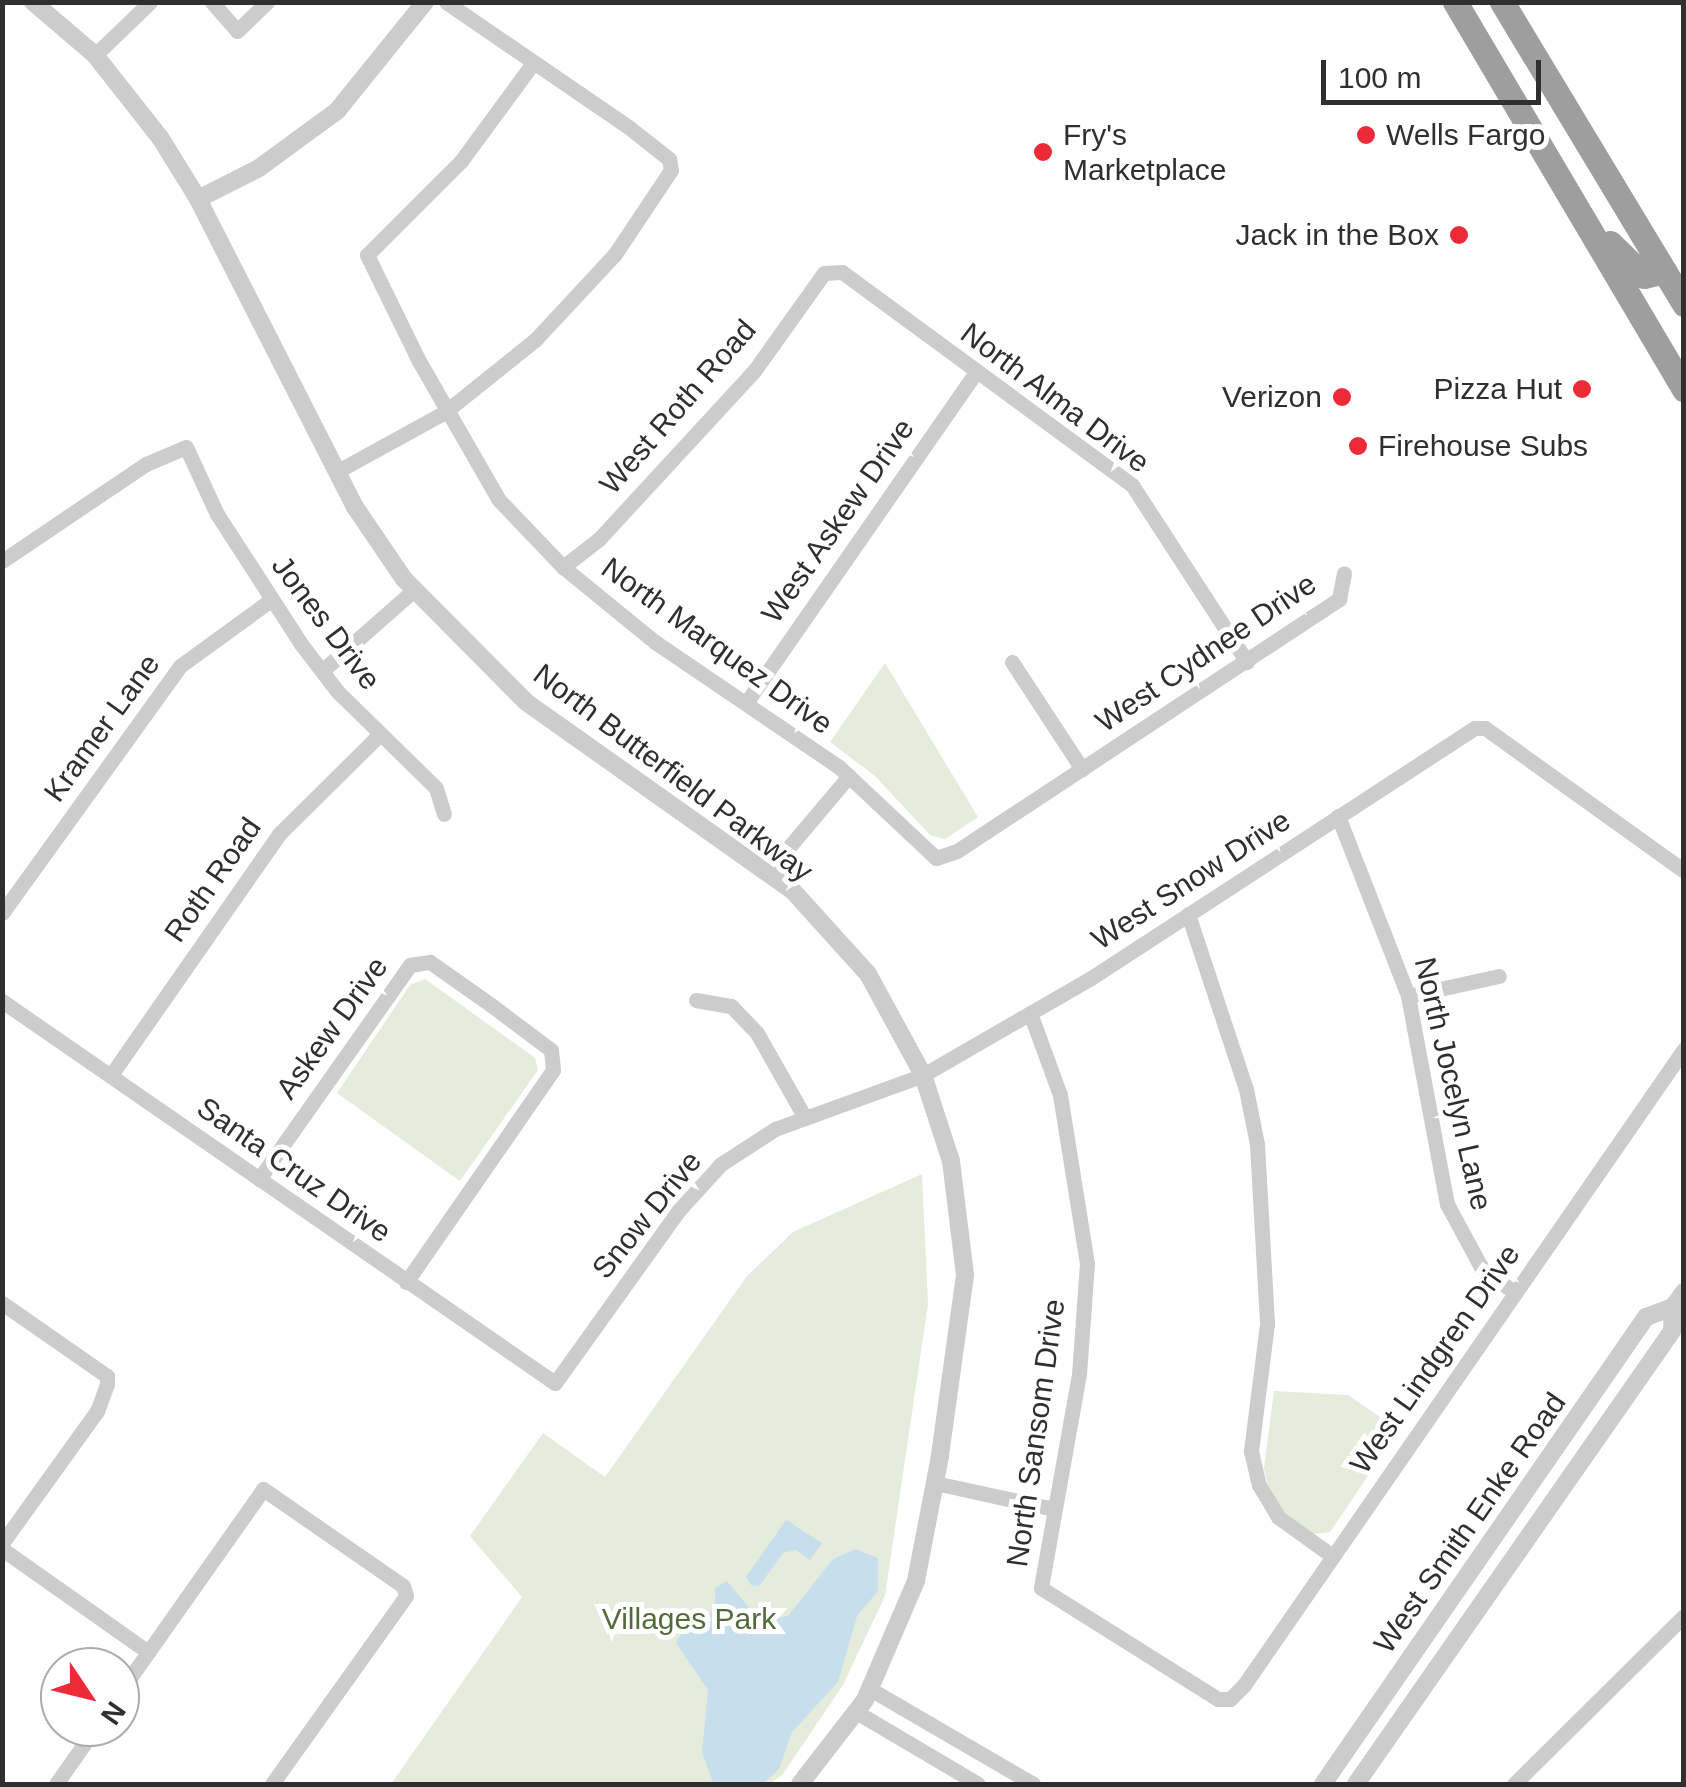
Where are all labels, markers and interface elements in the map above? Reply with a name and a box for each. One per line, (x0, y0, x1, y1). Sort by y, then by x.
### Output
scale bar (1326, 40, 1546, 102)
text: 100 m (1338, 61, 1421, 94)
place label: Fry's Marketplace (1063, 117, 1226, 188)
place label: Wells Fargo (1386, 117, 1545, 153)
marker: Wells Fargo (1355, 124, 1377, 146)
marker: Fry's Marketplace (1032, 141, 1054, 163)
place label: Jack in the Box (1236, 217, 1439, 253)
marker: Jack in the Box (1448, 224, 1470, 246)
street label: West Roth Road (592, 312, 764, 502)
street label: North Alma Drive (953, 315, 1157, 481)
place label: Pizza Hut (1434, 371, 1562, 407)
marker: Pizza Hut (1571, 378, 1593, 400)
place label: Verizon (1222, 379, 1322, 415)
marker: Verizon (1331, 386, 1353, 408)
street label: West Askew Drive (754, 411, 922, 631)
place label: Firehouse Subs (1378, 428, 1588, 464)
marker: Firehouse Subs (1347, 435, 1369, 457)
street label: Jones Drive (264, 549, 388, 697)
street label: North Marquez Drive (594, 550, 840, 742)
street label: West Cydnee Drive (1089, 566, 1323, 740)
street label: Kramer Lane (36, 647, 168, 809)
street label: North Butterfield Parkway (526, 656, 820, 890)
street label: West Snow Drive (1085, 802, 1297, 958)
street label: Roth Road (157, 811, 269, 949)
street label: Askew Drive (268, 950, 396, 1106)
street label: North Jocelyn Lane (1406, 954, 1500, 1214)
street label: Santa Cruz Drive (190, 1090, 398, 1250)
street label: Snow Drive (585, 1144, 709, 1286)
street label: West Lindgren Drive (1342, 1238, 1528, 1480)
street label: North Sansom Drive (999, 1297, 1073, 1569)
street label: West Smith Enke Road (1366, 1386, 1574, 1660)
park label: Villages Park (602, 1601, 776, 1637)
north arrow (40, 1647, 140, 1747)
text: N (95, 1696, 132, 1731)

